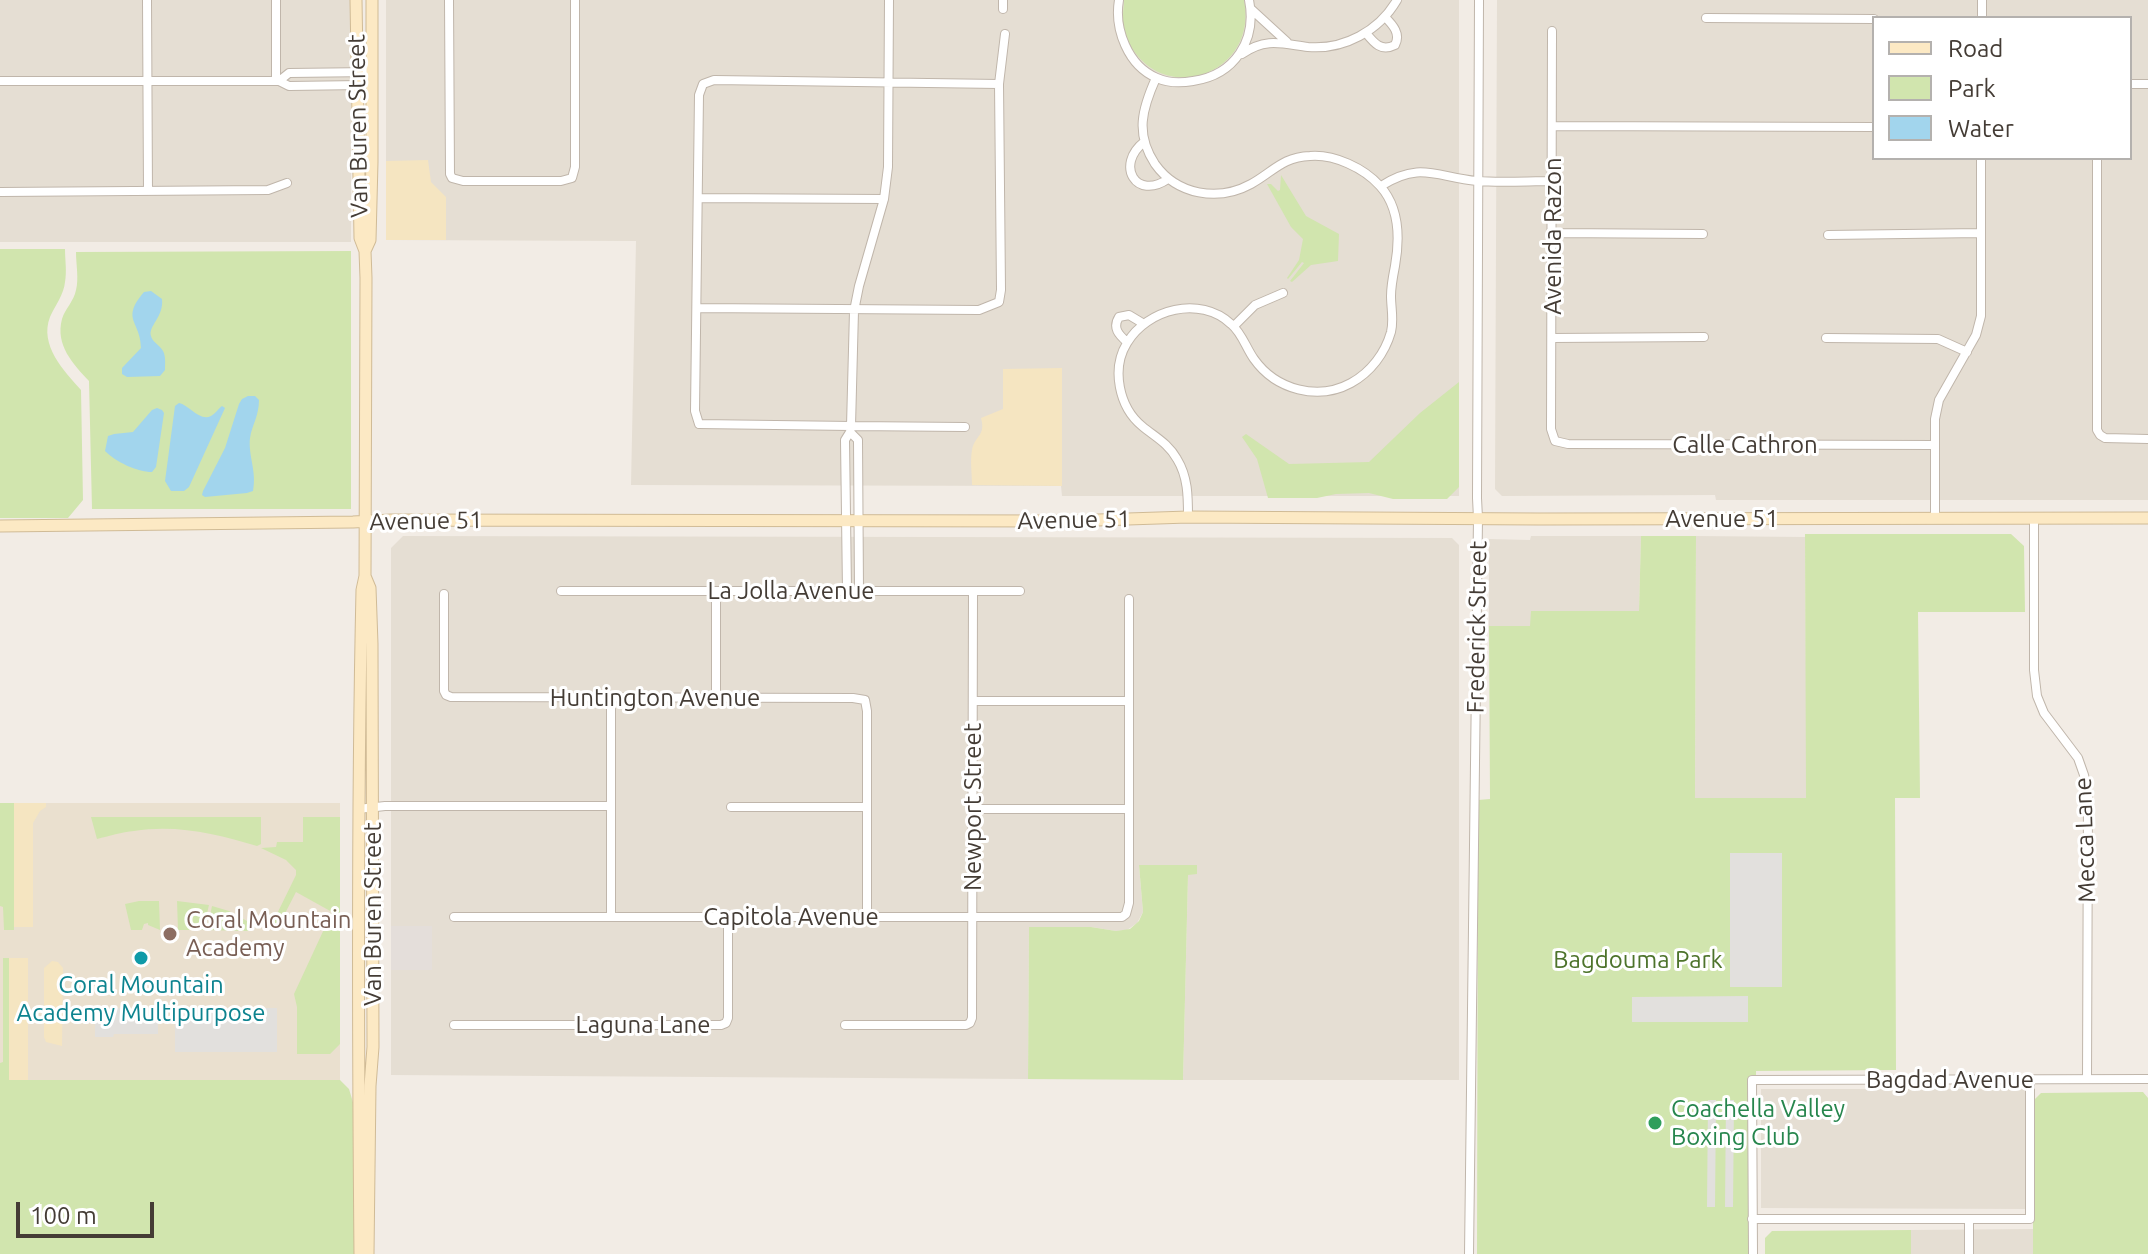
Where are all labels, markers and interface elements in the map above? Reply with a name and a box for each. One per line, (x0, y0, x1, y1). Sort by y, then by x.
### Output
legend (1872, 16, 2132, 160)
street label: Van Buren Street (342, 34, 374, 218)
text: Road (1948, 35, 2003, 62)
text: Park (1948, 75, 1996, 102)
text: Water (1948, 115, 2014, 142)
street label: Avenida Razon (1539, 157, 1567, 315)
street label: Calle Cathron (1672, 431, 1818, 459)
street label: Avenue 51 (1017, 505, 1131, 535)
street label: Avenue 51 (1665, 505, 1779, 533)
street label: Avenue 51 (369, 506, 483, 536)
street label: Frederick Street (1461, 540, 1493, 714)
street label: La Jolla Avenue (707, 577, 875, 605)
street label: Huntington Avenue (550, 684, 760, 712)
street label: Newport Street (959, 723, 987, 891)
street label: Mecca Lane (2068, 777, 2102, 903)
street label: Van Buren Street (359, 822, 387, 1006)
street label: Capitola Avenue (703, 903, 879, 931)
place label: Coral Mountain Academy (186, 906, 351, 962)
marker: Coral Mountain Academy (161, 925, 179, 943)
park label: Bagdouma Park (1553, 946, 1723, 974)
marker: Coral Mountain Academy Multipurpose (132, 949, 150, 967)
place label: Coral Mountain Academy Multipurpose (17, 971, 265, 1027)
street label: Laguna Lane (575, 1011, 711, 1039)
street label: Bagdad Avenue (1866, 1066, 2034, 1094)
place label: Coachella Valley Boxing Club (1671, 1095, 1845, 1151)
marker: Coachella Valley Boxing Club (1646, 1114, 1664, 1132)
scale bar (20, 1186, 158, 1236)
text: 100 m (30, 1202, 97, 1229)

